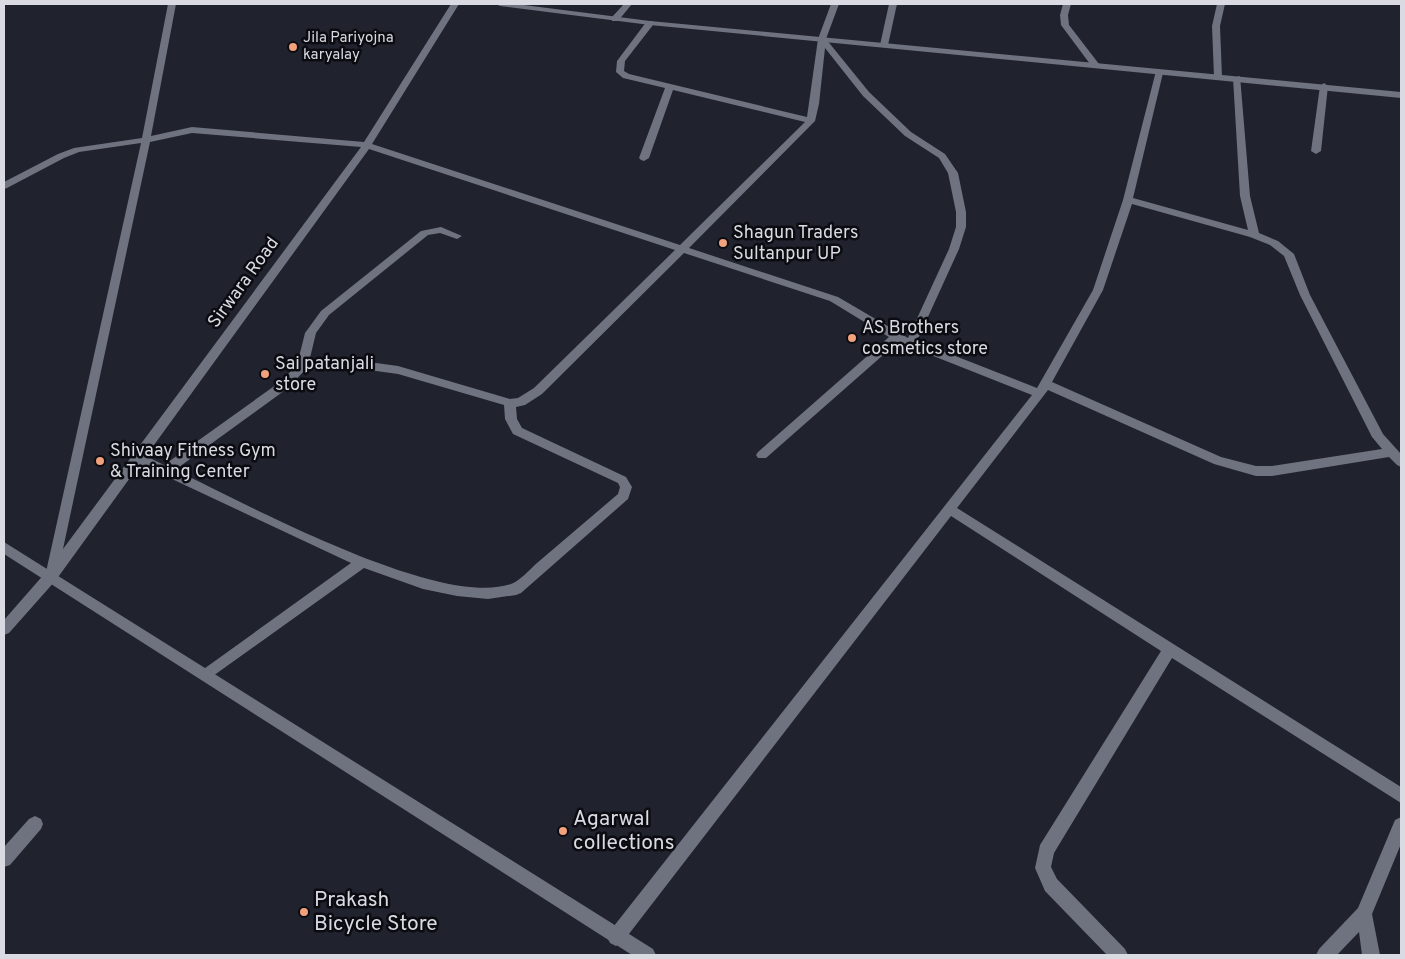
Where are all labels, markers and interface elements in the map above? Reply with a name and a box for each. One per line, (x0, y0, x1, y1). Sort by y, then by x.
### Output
place label: Jila Pariyojna karyalay (303, 29, 394, 65)
marker: Jila Pariyojna karyalay (287, 41, 299, 53)
place label: Shagun Traders Sultanpur UP (733, 222, 858, 266)
street label: Sirwara Road (203, 233, 285, 333)
marker: Shagun Traders Sultanpur UP (717, 237, 729, 249)
place label: AS Brothers cosmetics store (862, 317, 988, 361)
marker: AS Brothers cosmetics store (846, 332, 858, 344)
place label: Sai patanjali store (275, 353, 374, 397)
marker: Sai patanjali store (259, 368, 271, 380)
place label: Shivaay Fitness Gym & Training Center (110, 440, 276, 484)
marker: Shivaay Fitness Gym & Training Center (94, 455, 106, 467)
place label: Agarwal collections (573, 806, 675, 857)
marker: Agarwal collections (557, 825, 569, 837)
place label: Prakash Bicycle Store (314, 887, 438, 938)
marker: Prakash Bicycle Store (298, 906, 310, 918)

